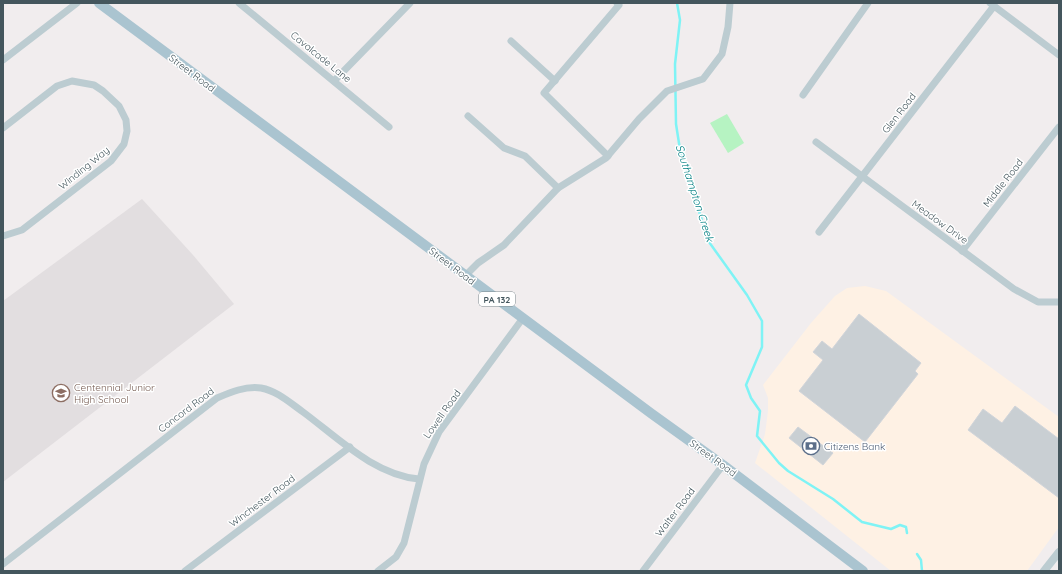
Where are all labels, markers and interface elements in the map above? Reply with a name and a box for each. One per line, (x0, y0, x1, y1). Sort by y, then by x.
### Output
street label: Cavalcade Lane (288, 29, 354, 86)
street label: Street Road (166, 51, 218, 95)
street label: Glen Road (879, 90, 919, 136)
street label: Winding Way (56, 143, 112, 193)
water label: Southampton Creek (673, 143, 718, 245)
street label: Middle Road (980, 156, 1026, 210)
street label: Meadow Drive (909, 197, 971, 247)
street label: Street Road (426, 244, 478, 288)
road number: PA 132 (479, 292, 515, 306)
place label: Centennial Junior High School (74, 381, 155, 406)
school or university icon: Centennial Junior High School (51, 383, 71, 403)
street label: Concord Road (155, 385, 217, 435)
street label: Lowell Road (420, 387, 464, 441)
bank icon: Citizens Bank (801, 436, 821, 456)
street label: Street Road (687, 437, 739, 479)
place label: Citizens Bank (824, 440, 885, 453)
street label: Winchester Road (226, 472, 298, 530)
street label: Walter Road (652, 485, 698, 539)

